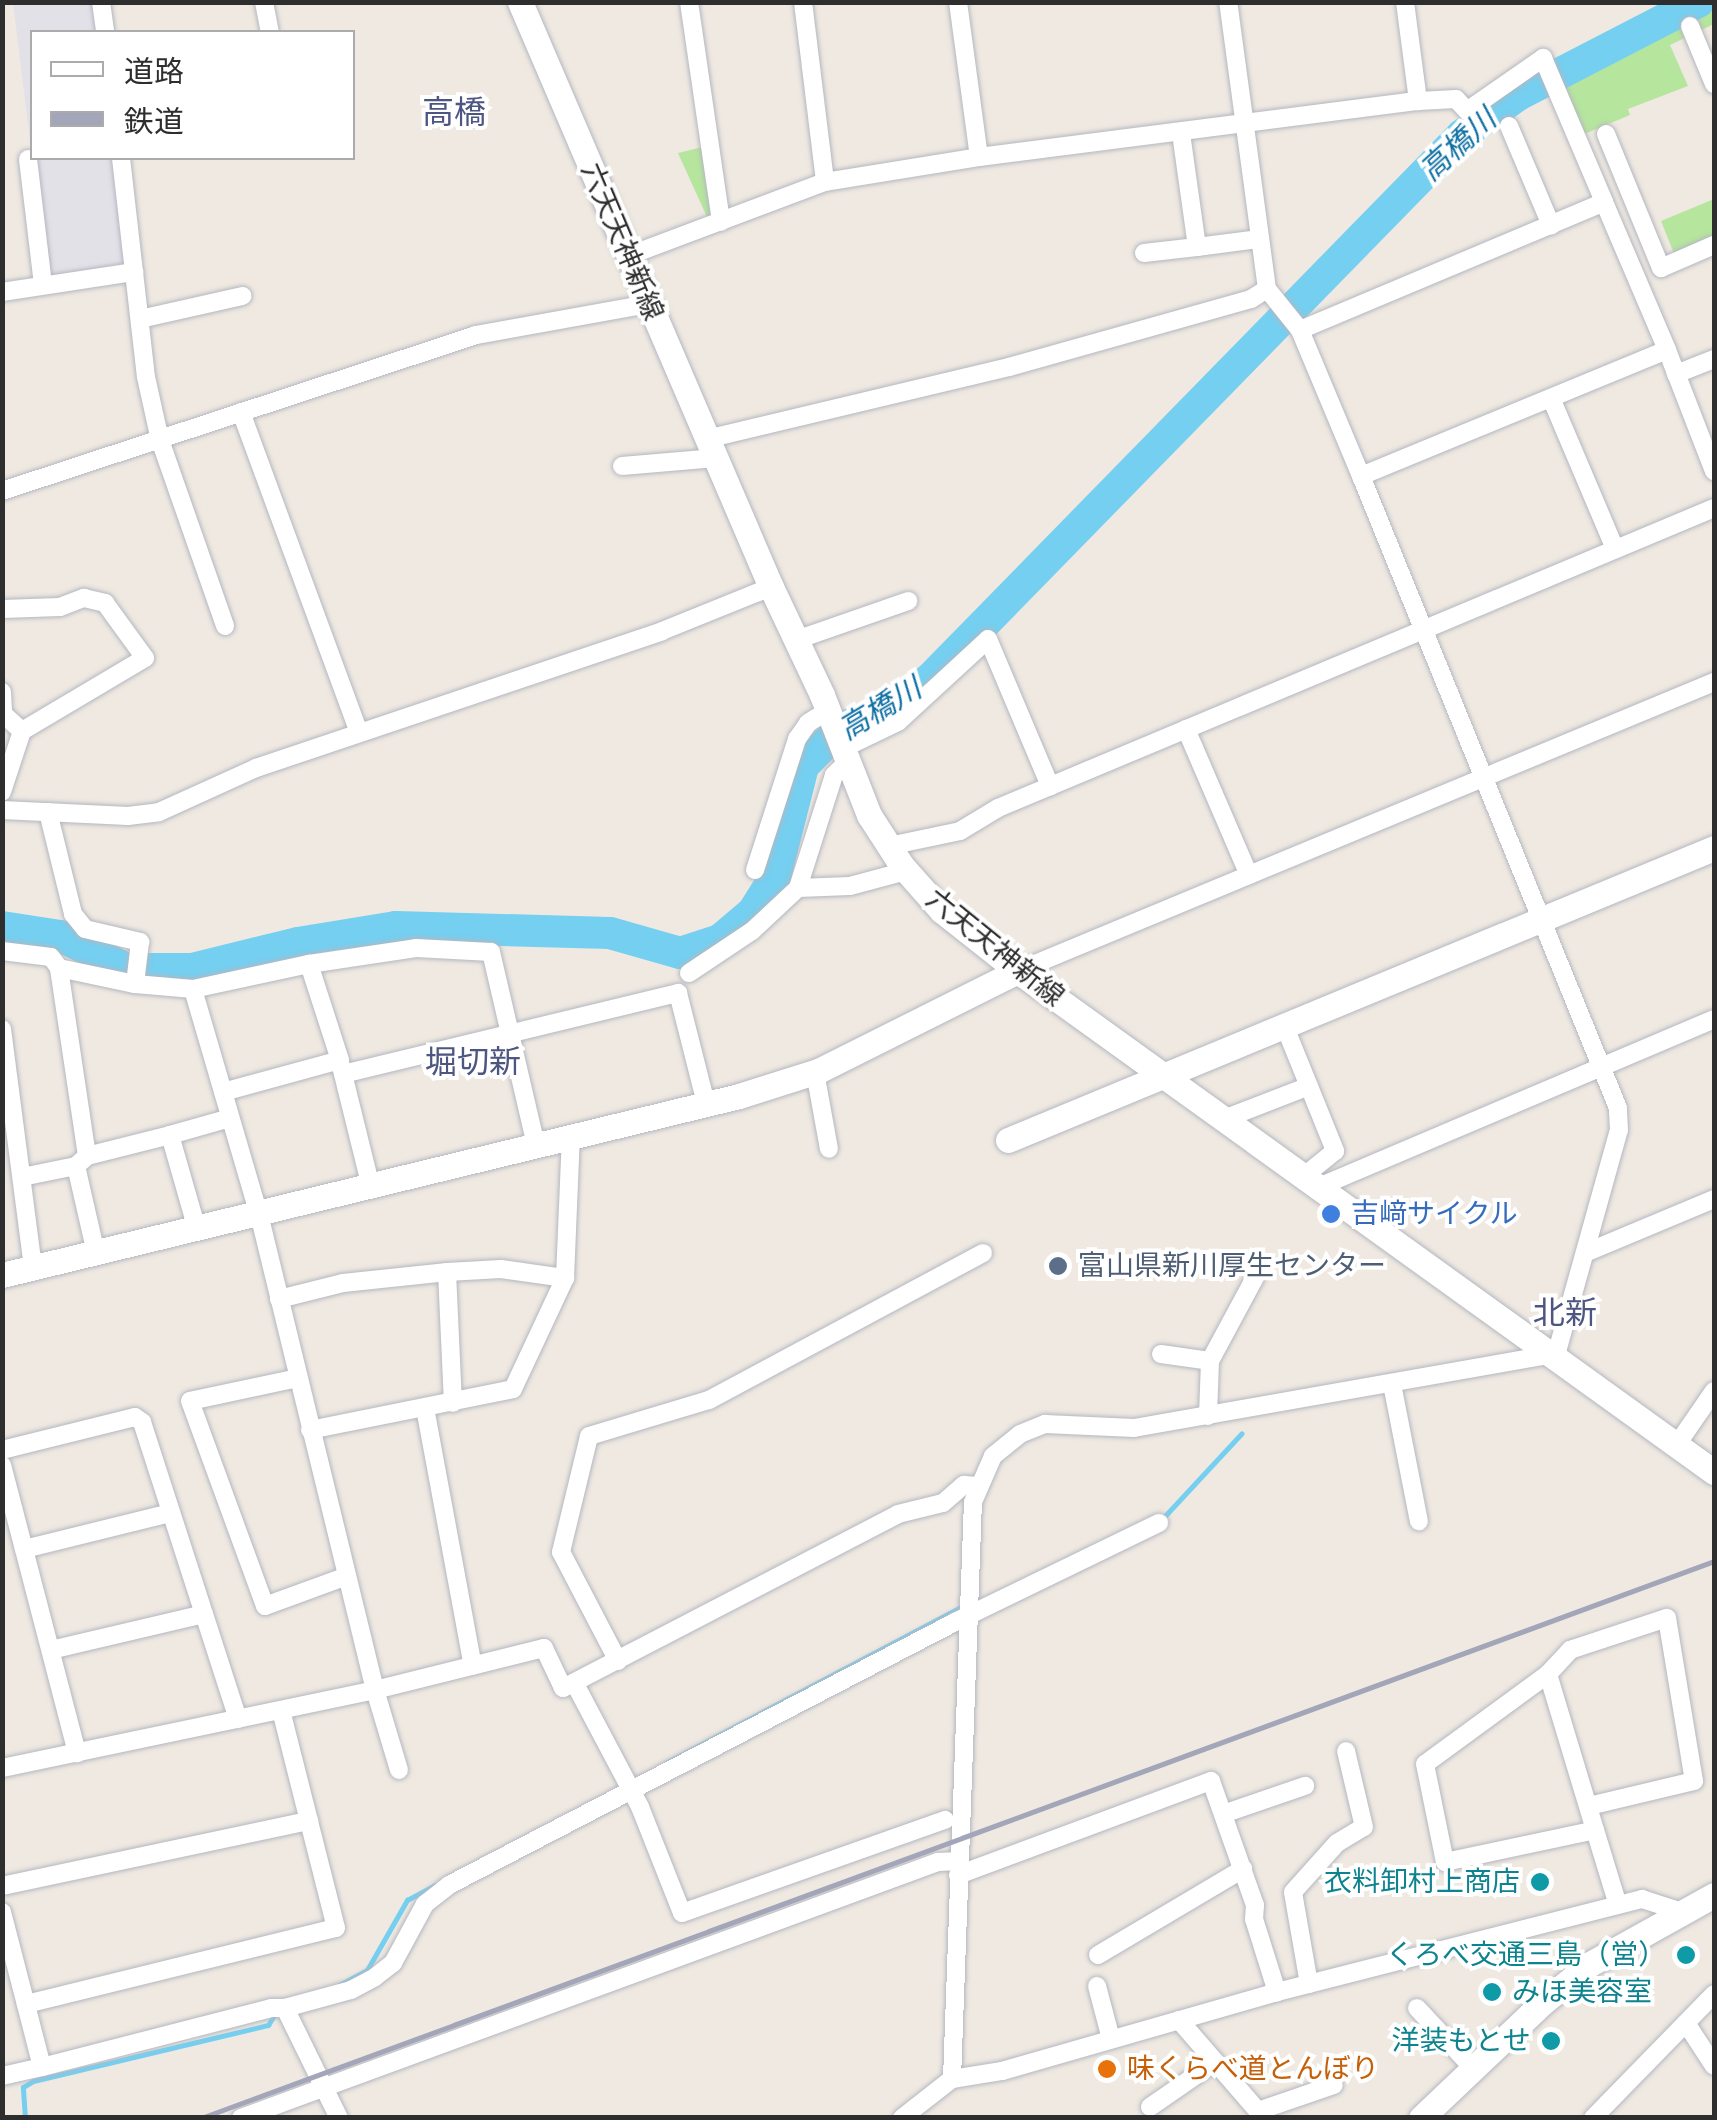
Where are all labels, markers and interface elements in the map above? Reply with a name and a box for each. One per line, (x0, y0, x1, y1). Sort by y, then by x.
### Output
legend (30, 30, 355, 160)
text: 道路 (124, 54, 184, 89)
district label: 高橋 (422, 93, 486, 131)
water label: 高橋川 (1413, 102, 1503, 188)
text: 鉄道 (124, 104, 184, 139)
street label: 六天天神新線 (574, 158, 670, 326)
water label: 高橋川 (832, 670, 928, 748)
street label: 六天天神新線 (919, 882, 1071, 1014)
district label: 堀切新 (425, 1043, 521, 1081)
place label: 吉﨑サイクル (1351, 1197, 1519, 1231)
marker: 吉﨑サイクル (1320, 1203, 1342, 1225)
place label: 富山県新川厚生センター (1078, 1249, 1386, 1283)
marker: 富山県新川厚生センター (1047, 1255, 1069, 1277)
district label: 北新 (1533, 1294, 1597, 1332)
place label: 衣料卸村上商店 (1324, 1865, 1520, 1899)
marker: 衣料卸村上商店 (1529, 1871, 1551, 1893)
place label: くろべ交通三島（営） (1386, 1938, 1666, 1972)
marker: くろべ交通三島（営） (1675, 1944, 1697, 1966)
place label: みほ美容室 (1512, 1975, 1652, 2009)
marker: みほ美容室 (1481, 1981, 1503, 2003)
place label: 洋装もとせ (1391, 2024, 1531, 2058)
marker: 洋装もとせ (1540, 2030, 1562, 2052)
place label: 味くらべ道とんぼり (1127, 2052, 1379, 2086)
marker: 味くらべ道とんぼり (1096, 2058, 1118, 2080)

